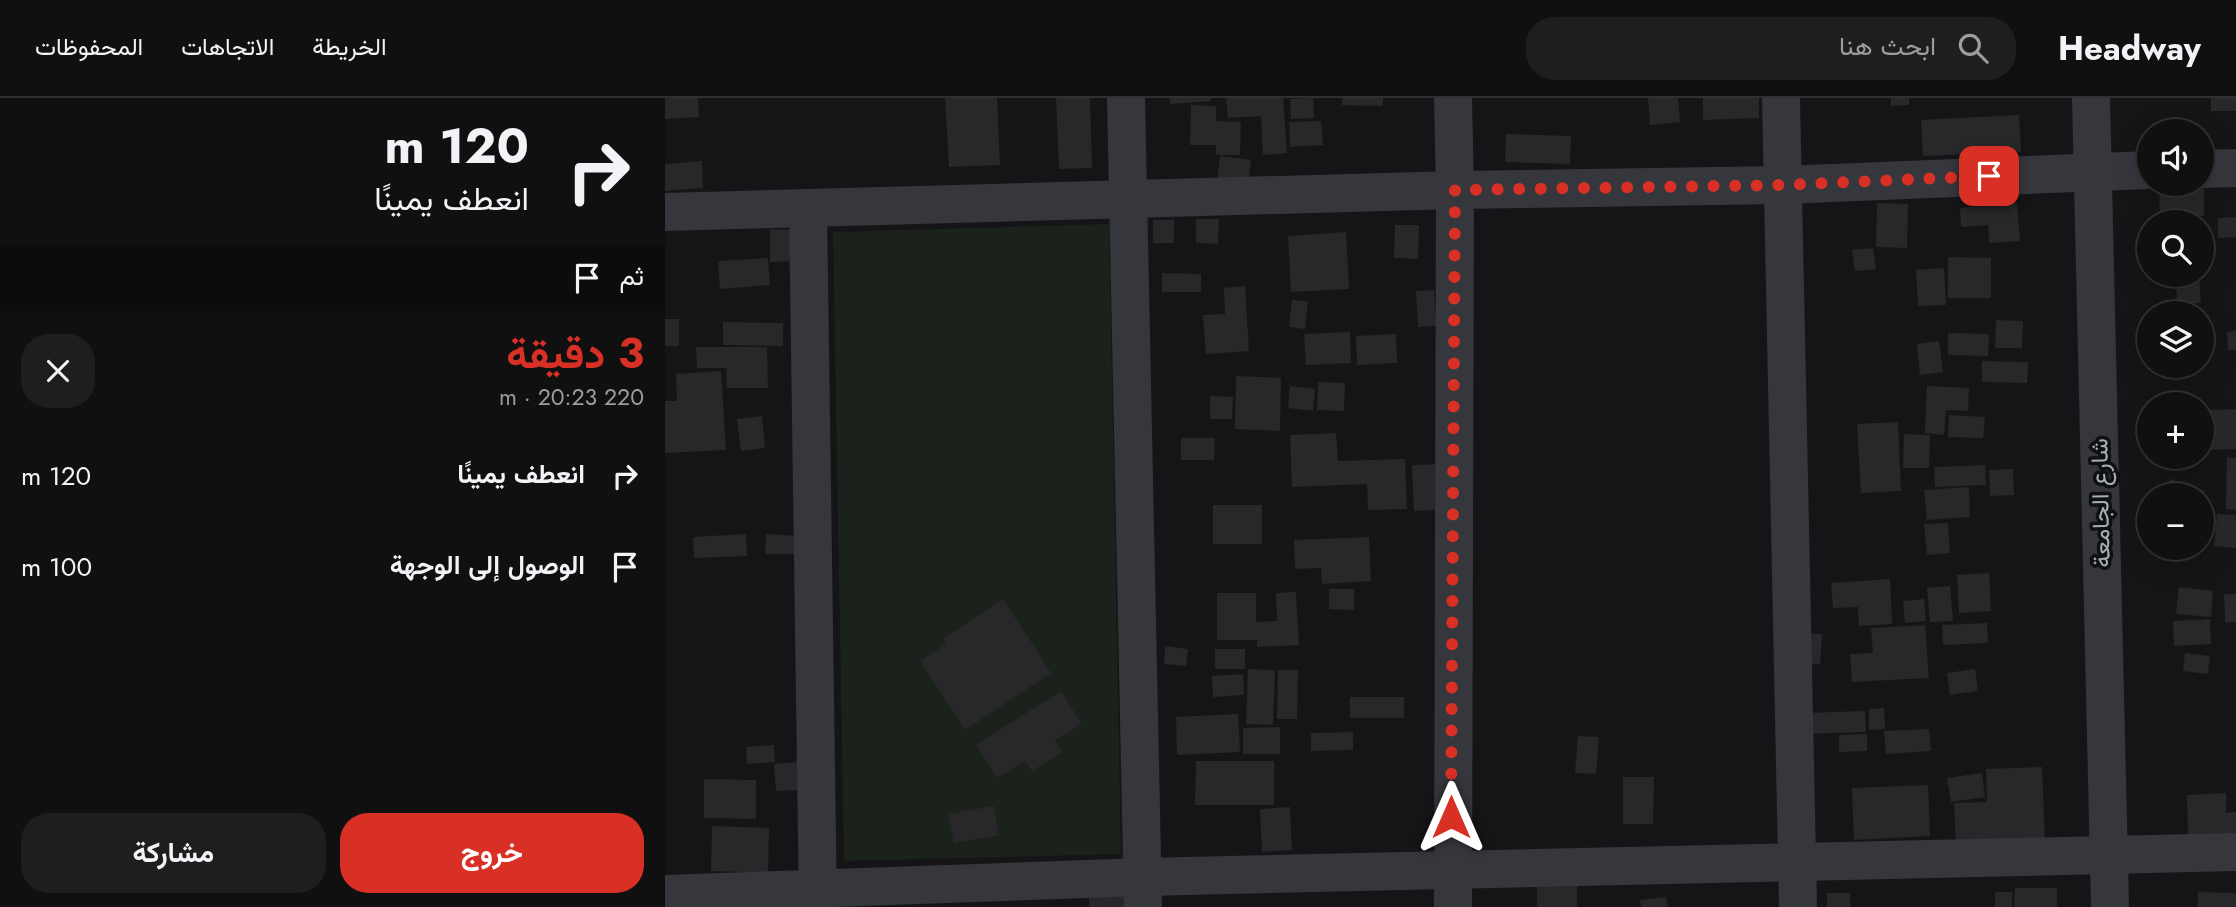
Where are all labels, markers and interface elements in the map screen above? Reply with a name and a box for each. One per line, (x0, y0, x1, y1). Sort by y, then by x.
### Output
search box (1526, 17, 2016, 80)
text: Headway (2058, 25, 2201, 72)
text: ابحث هنا (1839, 27, 1936, 65)
text: المحفوظات (35, 29, 143, 64)
text: الاتجاهات (181, 29, 274, 64)
text: الخريطة (312, 29, 387, 64)
icon: search (1954, 29, 1992, 67)
text: 120 m (385, 111, 529, 181)
map controls (2137, 119, 2214, 560)
button: sound (2137, 119, 2214, 196)
icon: right (553, 126, 644, 217)
pin (1959, 146, 2019, 206)
icon: arrive (1970, 157, 2008, 195)
text: انعطف يمينًا (374, 176, 529, 222)
button: search (2137, 210, 2214, 287)
text: ثم (620, 257, 644, 295)
icon: arrive (568, 259, 606, 297)
button: layers (2137, 301, 2214, 378)
text: 3 دقيقة (506, 323, 644, 384)
button: close (21, 334, 95, 408)
text: 220 m · 20:23 (499, 380, 644, 414)
button: + (2137, 392, 2214, 469)
street label: شارع الجامعة (2081, 438, 2119, 568)
text: انعطف يمينًا (457, 455, 585, 493)
text: 120 m (21, 457, 91, 495)
icon: right (606, 457, 644, 495)
button: − (2137, 483, 2214, 560)
text: الوصول إلى الوجهة (390, 546, 585, 584)
text: 100 m (21, 548, 92, 586)
icon: arrive (606, 548, 644, 586)
position arrow (1414, 780, 1488, 854)
button: مشاركة (21, 813, 326, 893)
button: خروج (340, 813, 644, 893)

